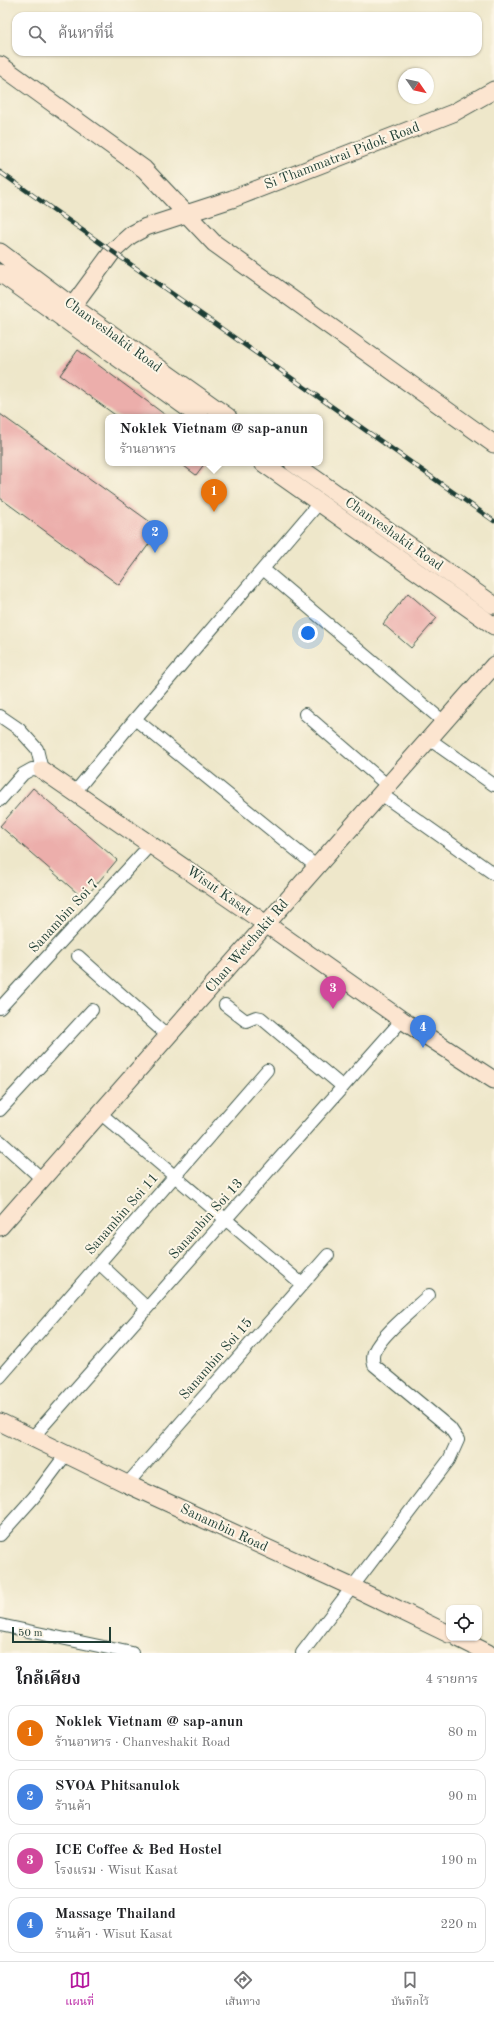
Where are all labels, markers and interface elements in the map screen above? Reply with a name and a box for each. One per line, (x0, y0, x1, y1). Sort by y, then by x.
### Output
search box (12, 12, 482, 56)
icon: search (26, 23, 48, 45)
text: ค้นหาที่นี่ (58, 27, 114, 42)
north arrow (398, 68, 434, 104)
street label: Si Thammatrai Pidok Road (262, 120, 422, 192)
street label: Chanveshakit Road (62, 295, 164, 375)
popup (105, 414, 323, 466)
text: Noklek Vietnam @ sap-anun (120, 422, 308, 437)
text: ร้านอาหาร (120, 443, 176, 456)
pin: 1 (201, 479, 227, 512)
street label: Chanveshakit Road (342, 495, 446, 573)
pin: 2 (142, 520, 168, 553)
your location (298, 623, 318, 643)
street label: Wisut Kasat (184, 864, 254, 919)
street label: Sanambin Soi 7 (26, 876, 102, 956)
street label: Chan Wetchakit Rd (203, 897, 291, 995)
pin: 3 (320, 976, 346, 1009)
pin: 4 (410, 1015, 436, 1048)
street label: Sanambin Soi 11 (83, 1170, 161, 1258)
street label: Sanambin Soi 13 (166, 1176, 246, 1262)
street label: Sanambin Soi 15 (177, 1315, 255, 1403)
street label: Sanambin Road (178, 1502, 270, 1554)
map controls (446, 1605, 482, 1641)
button: locate (446, 1605, 482, 1641)
scale bar (12, 1625, 111, 1644)
text: 50 m (18, 1628, 43, 1639)
text: ใกล้เคียง (16, 1671, 81, 1688)
text: 4 รายการ (425, 1673, 478, 1686)
text: Noklek Vietnam @ sap-anun (55, 1715, 243, 1730)
text: 1 (26, 1726, 34, 1739)
text: 80 m (448, 1726, 477, 1739)
text: ร้านอาหาร · Chanveshakit Road (55, 1736, 230, 1749)
text: SVOA Phitsanulok (55, 1779, 180, 1794)
text: 2 (26, 1790, 34, 1803)
text: 90 m (448, 1790, 477, 1803)
text: ร้านค้า (55, 1800, 91, 1813)
text: ICE Coffee & Bed Hostel (55, 1843, 222, 1858)
text: 3 (26, 1854, 34, 1867)
text: 190 m (440, 1854, 477, 1867)
text: โรงแรม · Wisut Kasat (55, 1864, 178, 1877)
text: Massage Thailand (55, 1907, 176, 1922)
text: 4 (26, 1918, 34, 1931)
text: 220 m (440, 1918, 477, 1931)
text: ร้านค้า · Wisut Kasat (55, 1928, 172, 1941)
tab: แผนที่ (65, 1969, 94, 2011)
tab: เส้นทาง (225, 1969, 261, 2011)
tab: บันทึกไว้ (391, 1969, 429, 2011)

